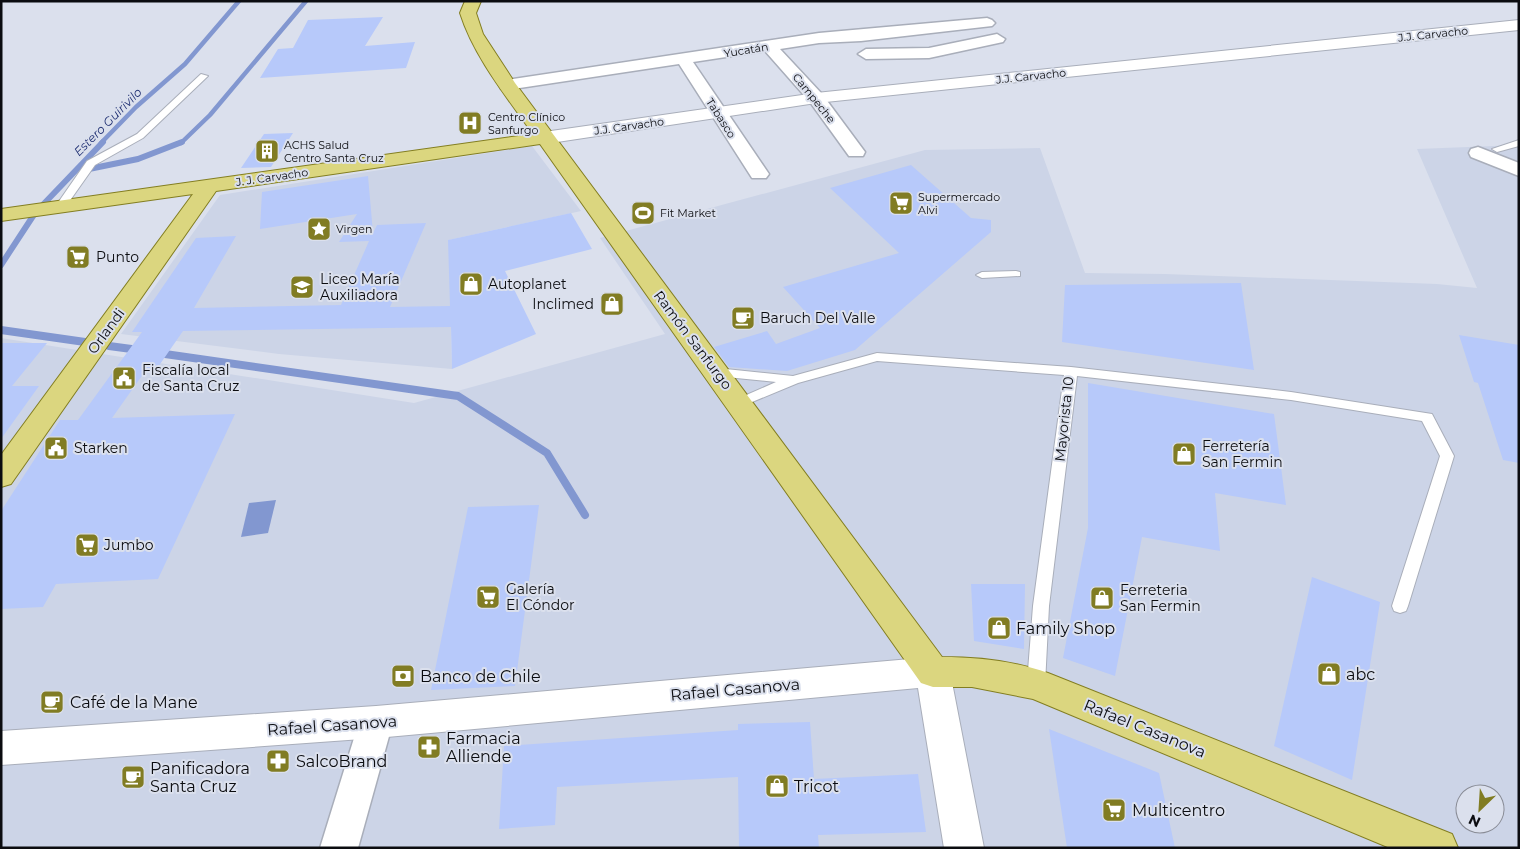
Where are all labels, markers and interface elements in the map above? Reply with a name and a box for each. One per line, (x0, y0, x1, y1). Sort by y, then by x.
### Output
street label: J.J. Carvacho (1396, 23, 1469, 45)
street label: Yucatán (723, 40, 769, 60)
street label: J.J. Carvacho (994, 65, 1067, 87)
street label: Campeche (790, 70, 839, 126)
water label: Estero Guirivilo (71, 84, 145, 159)
street label: Tabasco (703, 95, 739, 141)
hospital icon: Centro Clínico Sanfurgo (457, 110, 483, 136)
place label: Centro Clínico Sanfurgo (488, 110, 565, 137)
street label: J.J. Carvacho (592, 114, 665, 138)
building icon: ACHS Salud Centro Santa Cruz (254, 138, 280, 164)
place label: ACHS Salud Centro Santa Cruz (284, 138, 384, 165)
street label: J. J. Carvacho (234, 165, 309, 189)
supermarket icon: Supermercado Alvi (888, 190, 914, 216)
place label: Supermercado Alvi (918, 190, 1000, 217)
sports icon: Fit Market (630, 200, 656, 226)
place label: Fit Market (660, 206, 716, 220)
place icon: Virgen (306, 216, 332, 242)
place label: Virgen (336, 222, 372, 236)
supermarket icon: Punto (65, 244, 91, 270)
place label: Punto (96, 248, 139, 266)
place label: Liceo María Auxiliadora (320, 270, 400, 304)
shop icon: Autoplanet (458, 271, 484, 297)
school or university icon: Liceo María Auxiliadora (289, 274, 315, 300)
place label: Autoplanet (488, 275, 567, 293)
street label: Ramón Sanfurgo (650, 287, 736, 393)
shop icon: Inclimed (599, 291, 625, 317)
place label: Inclimed (532, 295, 594, 313)
street label: Orlandi (83, 305, 129, 357)
cafe icon: Baruch Del Valle (730, 305, 756, 331)
place label: Baruch Del Valle (760, 309, 875, 327)
place label: Fiscalía local de Santa Cruz (142, 361, 239, 395)
public building icon: Fiscalía local de Santa Cruz (111, 365, 137, 391)
street label: Mayorista 10 (1051, 376, 1077, 462)
public building icon: Starken (43, 435, 69, 461)
place label: Ferretería San Fermin (1202, 437, 1283, 471)
place label: Starken (74, 439, 128, 457)
shop icon: Ferretería San Fermin (1171, 441, 1197, 467)
supermarket icon: Jumbo (74, 532, 100, 558)
place label: Jumbo (103, 536, 154, 554)
place label: Galería El Cóndor (506, 580, 575, 614)
place label: Ferreteria San Fermin (1120, 581, 1201, 615)
supermarket icon: Galería El Cóndor (475, 584, 501, 610)
shop icon: Ferreteria San Fermin (1089, 585, 1115, 611)
shop icon: Family Shop (986, 615, 1012, 641)
place label: Family Shop (1016, 619, 1115, 638)
shop icon: abc (1316, 661, 1342, 687)
bank icon: Banco de Chile (390, 663, 416, 689)
place label: abc (1346, 665, 1375, 684)
place label: Banco de Chile (420, 667, 541, 686)
street label: Rafael Casanova (669, 674, 801, 705)
cafe icon: Café de la Mane (39, 689, 65, 715)
place label: Café de la Mane (70, 693, 198, 712)
street label: Rafael Casanova (1081, 695, 1209, 762)
street label: Rafael Casanova (266, 711, 398, 740)
place label: Farmacia Alliende (446, 729, 521, 766)
pharmacy icon: Farmacia Alliende (416, 734, 442, 760)
pharmacy icon: SalcoBrand (265, 748, 291, 774)
place label: SalcoBrand (296, 752, 387, 771)
place label: Panificadora Santa Cruz (150, 759, 250, 796)
cafe icon: Panificadora Santa Cruz (120, 764, 146, 790)
shop icon: Tricot (764, 773, 790, 799)
place label: Tricot (794, 777, 839, 796)
north arrow (1455, 784, 1505, 834)
supermarket icon: Multicentro (1101, 797, 1127, 823)
place label: Multicentro (1132, 801, 1225, 820)
text: N (1466, 810, 1483, 831)

